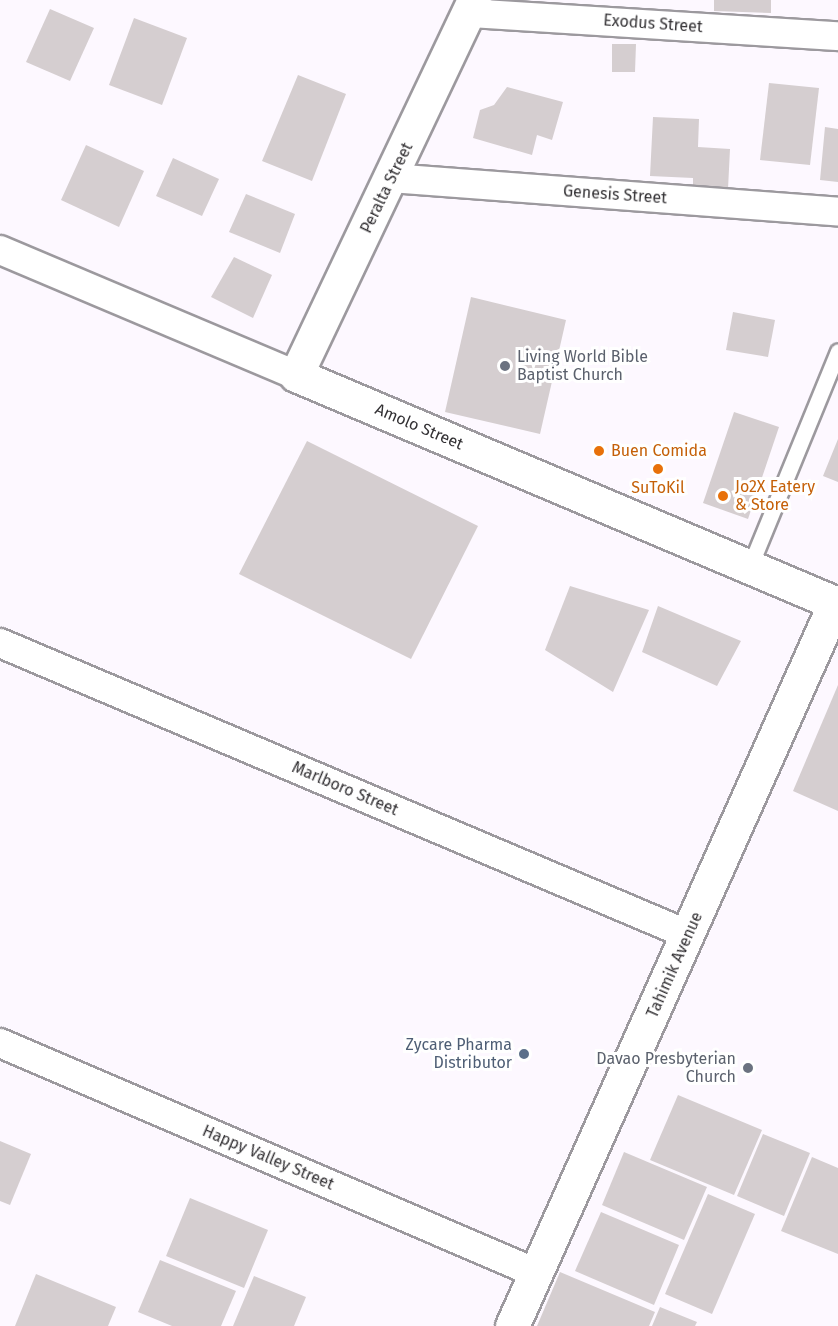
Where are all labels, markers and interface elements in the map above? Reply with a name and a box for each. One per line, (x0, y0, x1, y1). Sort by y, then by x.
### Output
street label: Exodus Street (603, 11, 703, 37)
street label: Peralta Street (357, 140, 417, 236)
street label: Genesis Street (562, 182, 668, 208)
place label: Living World Bible Baptist Church (517, 347, 648, 385)
marker: Living World Bible Baptist Church (498, 359, 512, 373)
street label: Amolo Street (372, 400, 466, 454)
place label: Buen Comida (611, 441, 707, 461)
marker: Buen Comida (592, 444, 606, 458)
marker: SuToKil (651, 462, 665, 476)
place label: Jo2X Eatery & Store (735, 477, 815, 515)
place label: SuToKil (631, 478, 685, 498)
marker: Jo2X Eatery & Store (716, 489, 730, 503)
street label: Marlboro Street (289, 758, 401, 820)
street label: Tahimik Avenue (643, 909, 707, 1021)
place label: Zycare Pharma Distributor (406, 1035, 512, 1073)
marker: Zycare Pharma Distributor (517, 1047, 531, 1061)
place label: Davao Presbyterian Church (596, 1049, 736, 1087)
marker: Davao Presbyterian Church (741, 1061, 755, 1075)
street label: Happy Valley Street (199, 1122, 337, 1194)

